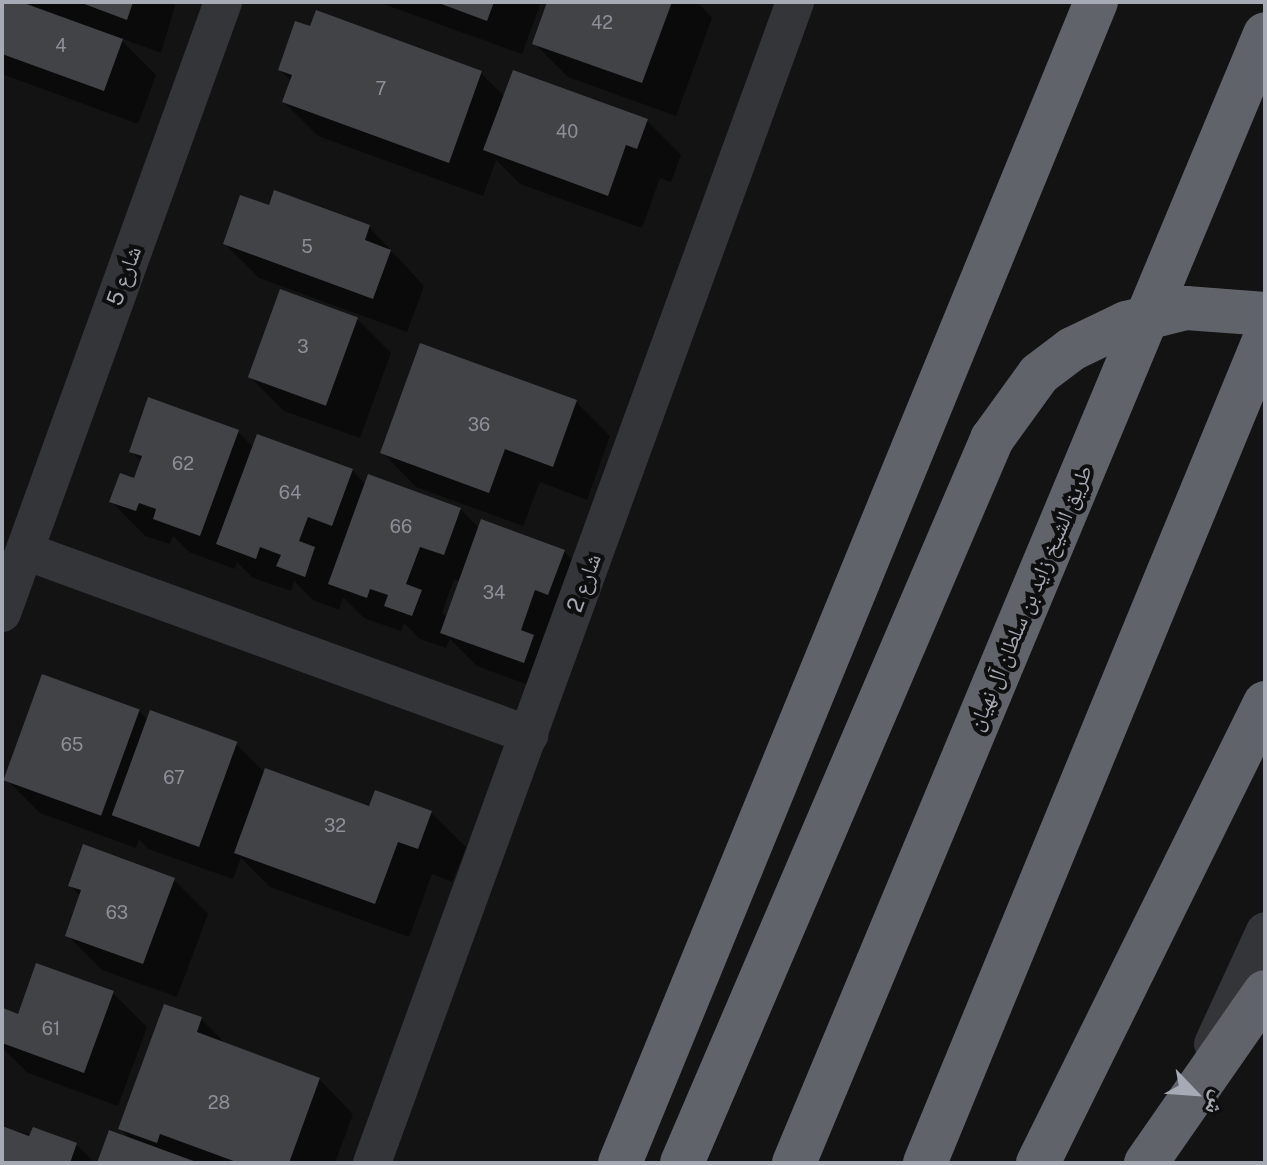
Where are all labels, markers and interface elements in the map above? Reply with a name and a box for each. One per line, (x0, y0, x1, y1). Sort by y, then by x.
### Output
house number: 42 (591, 12, 613, 34)
house number: 4 (55, 35, 67, 57)
house number: 7 (376, 78, 386, 100)
house number: 40 (556, 121, 578, 143)
house number: 5 (301, 236, 313, 258)
street label: شارع 5 (101, 243, 147, 309)
house number: 3 (297, 336, 309, 358)
house number: 36 (468, 414, 490, 436)
house number: 62 (172, 453, 194, 475)
street label: طريق الشيخ زايد بن سلطان آل نهيان (962, 461, 1098, 735)
house number: 64 (279, 482, 301, 504)
house number: 66 (390, 516, 412, 538)
street label: شارع 2 (561, 550, 607, 616)
house number: 34 (483, 582, 505, 604)
house number: 65 (61, 734, 83, 756)
house number: 67 (163, 767, 185, 789)
house number: 32 (324, 815, 346, 837)
house number: 63 (106, 902, 128, 924)
house number: 61 (42, 1018, 60, 1040)
north arrow (1155, 1053, 1235, 1133)
text: ش (1200, 1087, 1233, 1119)
house number: 28 (208, 1092, 230, 1114)

